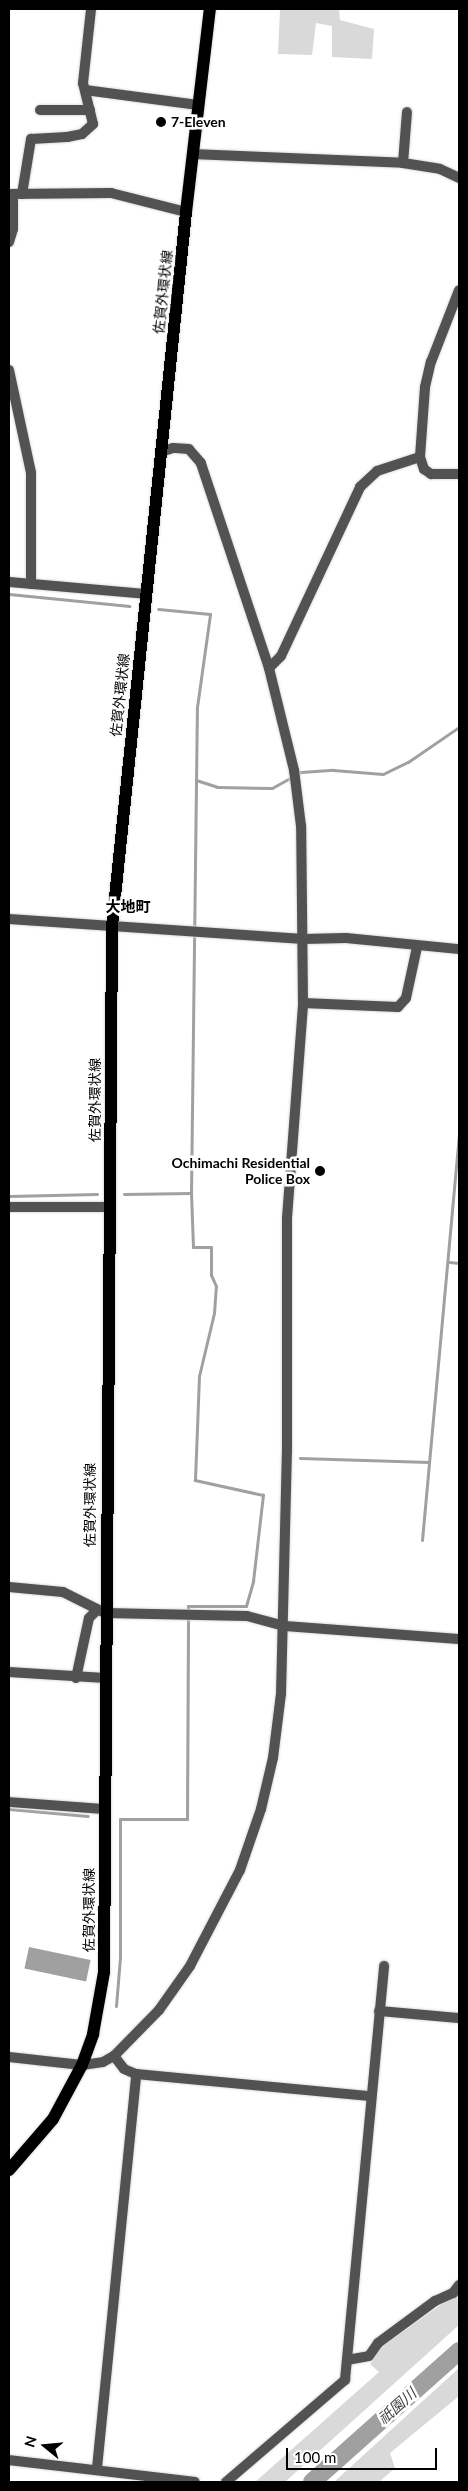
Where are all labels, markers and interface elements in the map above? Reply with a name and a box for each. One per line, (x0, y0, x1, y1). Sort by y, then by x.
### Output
place label: 7-Eleven (171, 114, 226, 130)
marker: 7-Eleven (155, 116, 167, 128)
street label: 佐賀外環状線 (150, 249, 176, 335)
street label: 佐賀外環状線 (107, 652, 133, 738)
district label: 大地町 (106, 898, 150, 916)
street label: 佐賀外環状線 (87, 1058, 103, 1142)
place label: Ochimachi Residential Police Box (172, 1155, 310, 1188)
marker: Ochimachi Residential Police Box (314, 1165, 326, 1177)
street label: 佐賀外環状線 (82, 1463, 98, 1547)
street label: 佐賀外環状線 (81, 1868, 97, 1952)
water label: 祇園川 (374, 2384, 420, 2428)
north arrow (20, 2421, 70, 2471)
text: N (20, 2434, 40, 2449)
scale bar (288, 2438, 439, 2470)
text: 100 m (294, 2448, 336, 2466)

